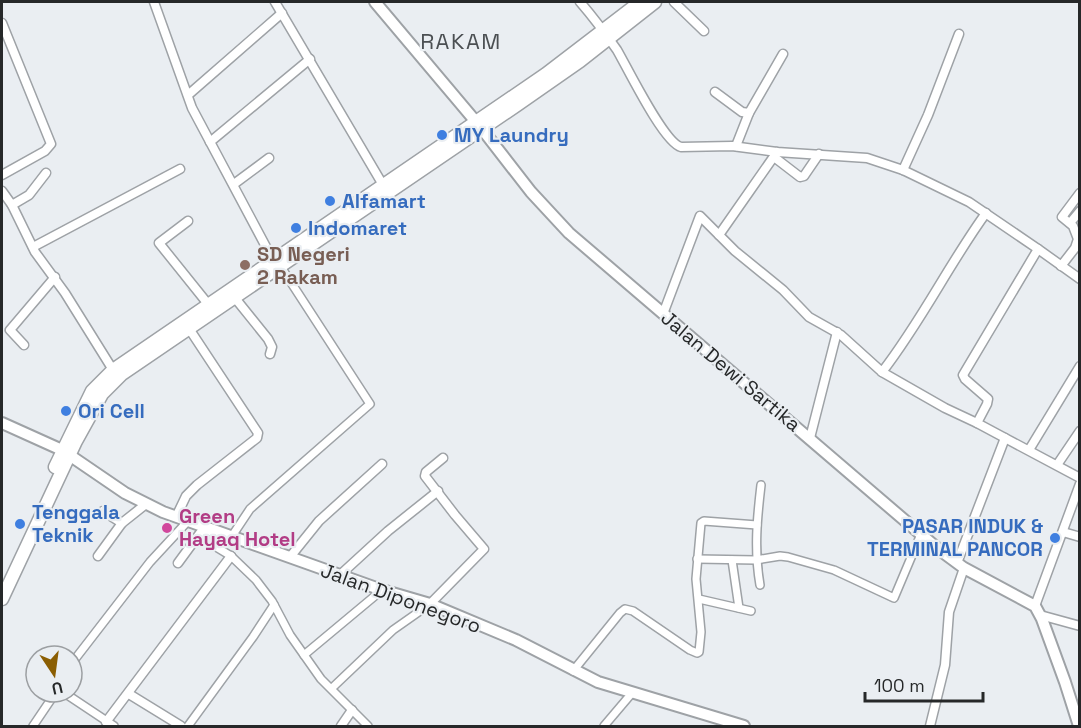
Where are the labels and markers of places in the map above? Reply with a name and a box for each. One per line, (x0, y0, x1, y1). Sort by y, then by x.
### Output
place label: MY Laundry (454, 122, 569, 148)
marker: MY Laundry (435, 128, 449, 142)
place label: Alfamart (342, 188, 426, 214)
marker: Alfamart (323, 194, 337, 208)
place label: Indomaret (308, 215, 407, 241)
marker: Indomaret (289, 221, 303, 235)
place label: SD Negeri 2 Rakam (257, 241, 350, 290)
marker: SD Negeri 2 Rakam (238, 258, 252, 272)
place label: Ori Cell (78, 398, 145, 424)
marker: Ori Cell (59, 404, 73, 418)
place label: Tenggala Teknik (32, 499, 120, 548)
place label: Green Hayaq Hotel (179, 503, 296, 552)
place label: PASAR INDUK & TERMINAL PANCOR (867, 513, 1043, 562)
marker: Tenggala Teknik (13, 517, 27, 531)
marker: Green Hayaq Hotel (160, 521, 174, 535)
marker: PASAR INDUK & TERMINAL PANCOR (1048, 531, 1062, 545)

